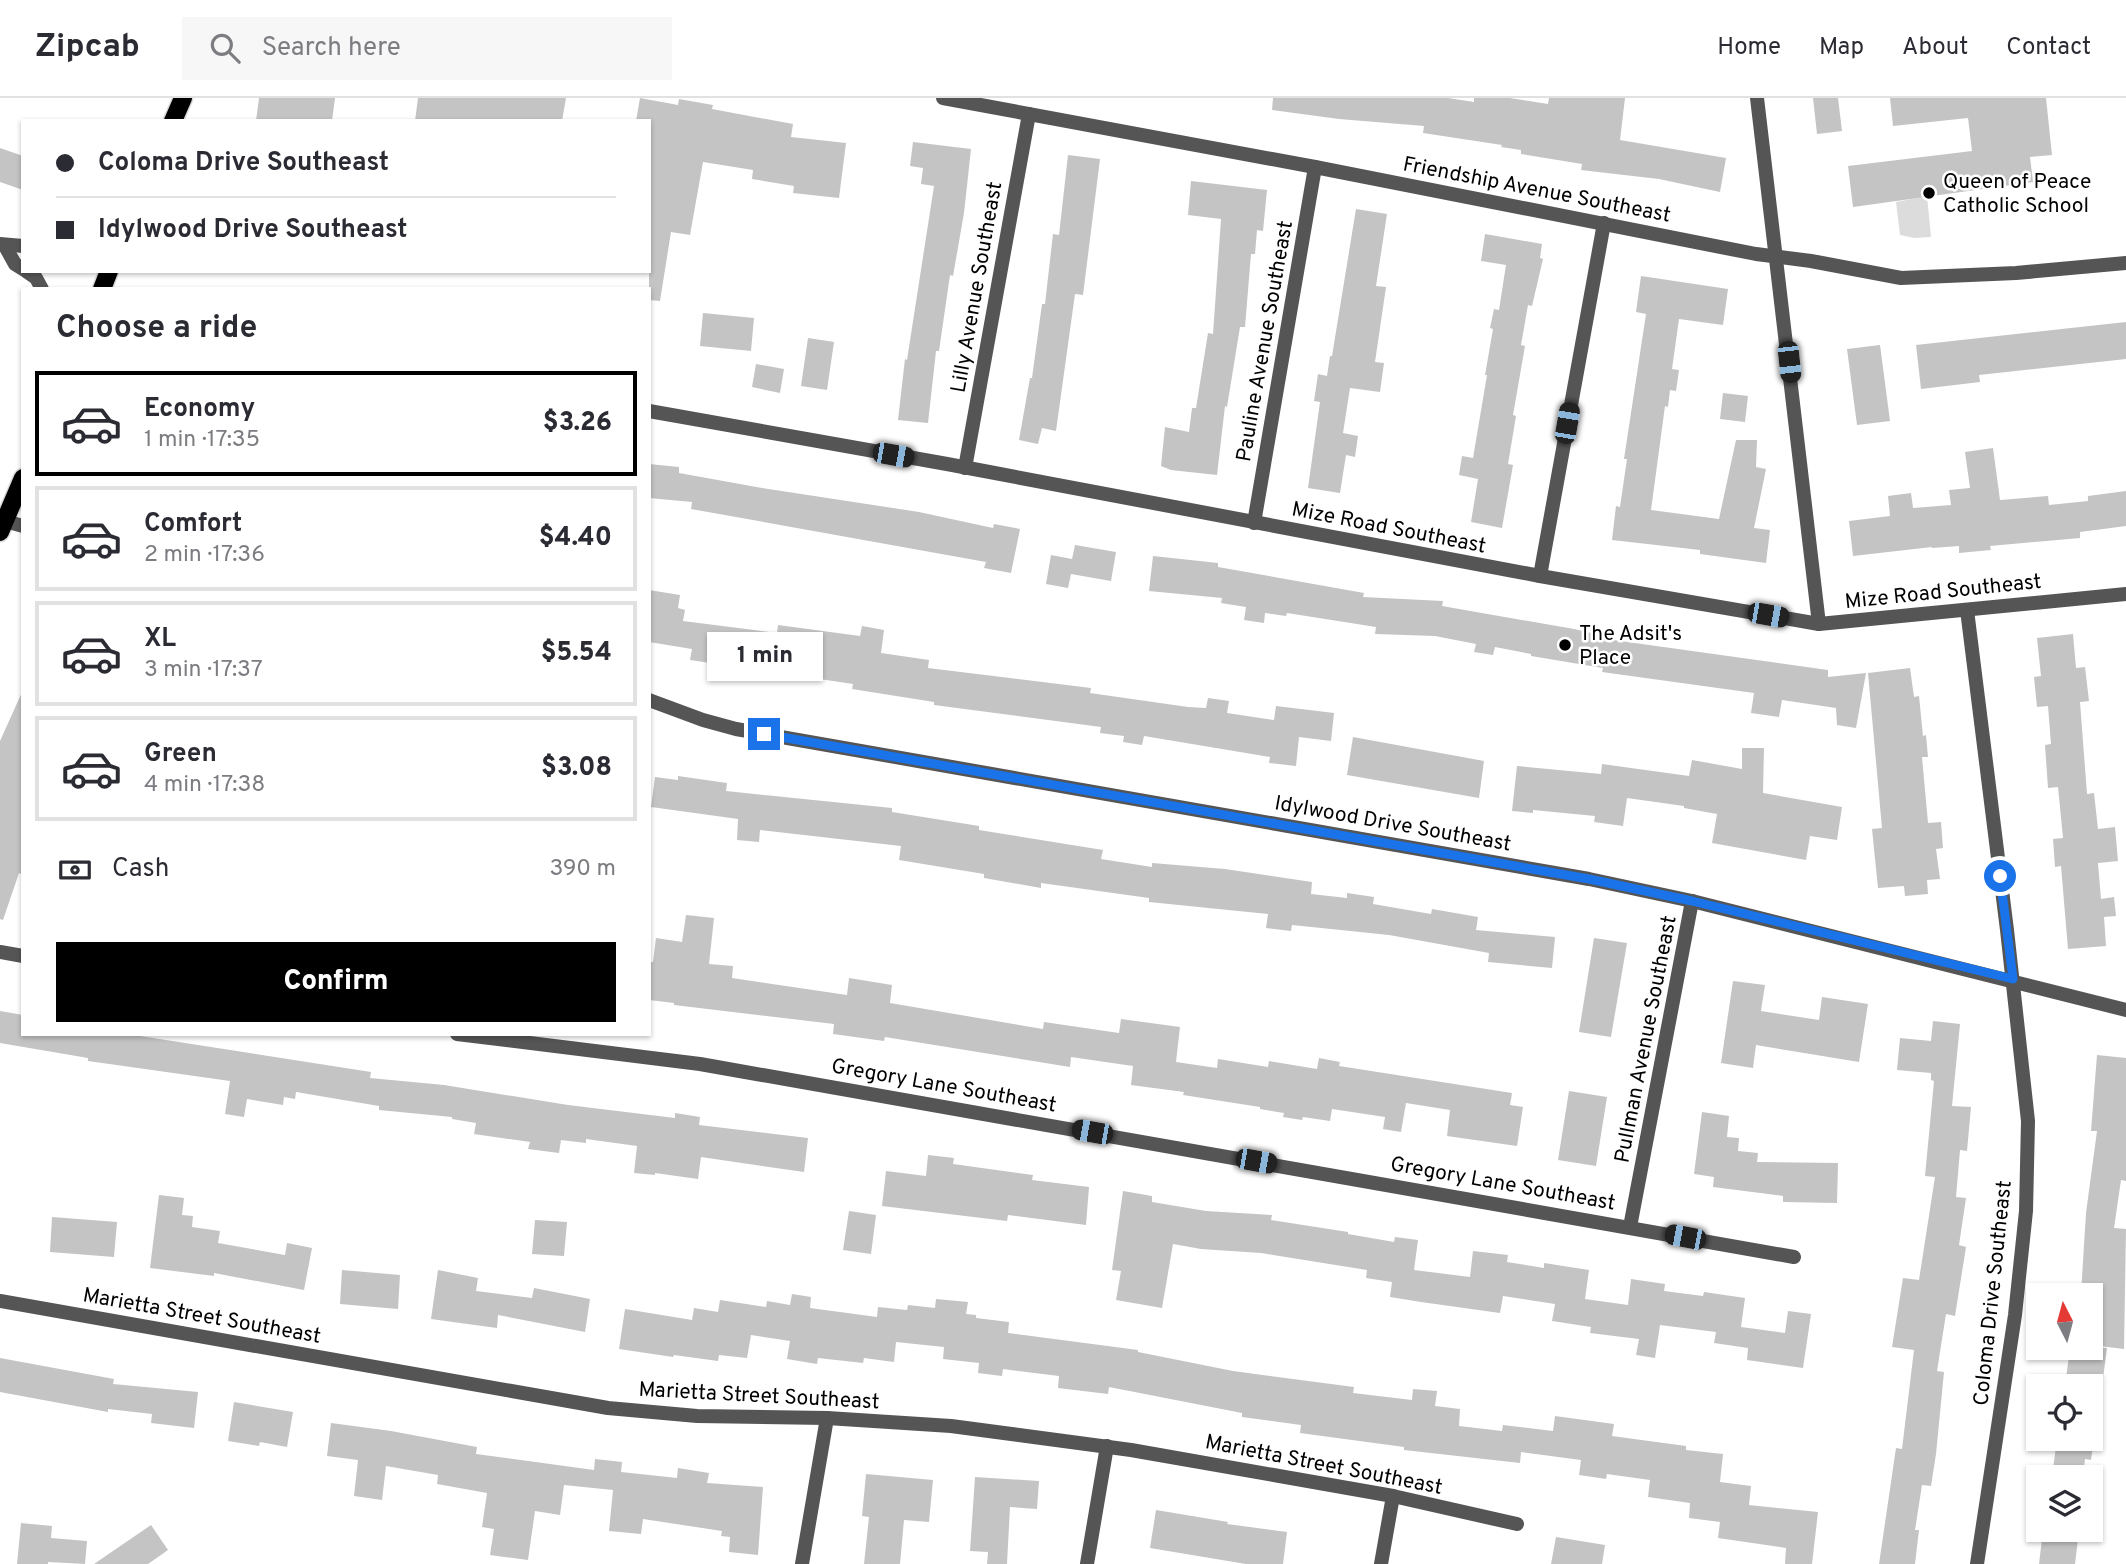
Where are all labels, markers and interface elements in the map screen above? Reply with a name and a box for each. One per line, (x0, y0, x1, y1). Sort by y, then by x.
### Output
search box (182, 17, 672, 80)
text: Zipcab (35, 27, 140, 69)
icon: search (206, 29, 244, 67)
text: Search here (262, 32, 401, 65)
text: Home (1717, 33, 1781, 63)
text: Map (1819, 33, 1864, 63)
text: About (1902, 33, 1968, 63)
text: Contact (2006, 33, 2091, 63)
text: Coloma Drive Southeast (98, 147, 389, 180)
street label: Friendship Avenue Southeast (1400, 151, 1673, 230)
place label: Queen of Peace Catholic School (1943, 169, 2091, 220)
street label: Lilly Avenue Southeast (946, 180, 1009, 395)
marker: Queen of Peace Catholic School (1921, 185, 1937, 201)
text: Idylwood Drive Southeast (98, 214, 408, 247)
street label: Pauline Avenue Southeast (1231, 219, 1300, 464)
text: Choose a ride (56, 309, 257, 349)
car (1777, 340, 1802, 384)
icon: car (60, 392, 123, 455)
text: Economy (144, 393, 255, 426)
car (1554, 400, 1581, 446)
text: $3.26 (543, 407, 612, 440)
text: 1 min · 17:35 (144, 426, 260, 455)
car (871, 441, 916, 469)
street label: Mize Road Southeast (1289, 496, 1488, 561)
icon: car (60, 507, 123, 570)
text: Comfort (144, 508, 242, 541)
text: $4.40 (539, 522, 612, 555)
text: 2 min · 17:36 (144, 541, 265, 570)
street label: Mize Road Southeast (1843, 569, 2043, 616)
car (1746, 601, 1791, 629)
place label: The Adsit's Place (1579, 621, 1682, 672)
icon: car (60, 622, 123, 685)
text: XL (144, 623, 176, 656)
callout: 1 min (706, 632, 822, 682)
text: $5.54 (541, 637, 612, 670)
marker: The Adsit's Place (1557, 637, 1573, 653)
text: 1 min (737, 642, 793, 671)
text: 3 min · 17:37 (144, 656, 263, 685)
route end (748, 718, 780, 750)
icon: car (60, 737, 123, 800)
text: Green (144, 738, 217, 771)
text: $3.08 (541, 752, 612, 785)
text: 4 min · 17:38 (144, 771, 265, 800)
street label: Idylwood Drive Southeast (1272, 790, 1513, 859)
icon: cash (56, 851, 94, 889)
text: Cash (112, 853, 169, 886)
text: 390 m (549, 855, 616, 884)
route start (1984, 860, 2016, 892)
street label: Pullman Avenue Southeast (1609, 913, 1684, 1165)
button: Confirm (56, 942, 616, 1022)
street label: Gregory Lane Southeast (829, 1053, 1058, 1120)
car (1070, 1118, 1115, 1146)
car (1234, 1147, 1279, 1175)
street label: Gregory Lane Southeast (1388, 1151, 1617, 1218)
street label: Coloma Drive Southeast (1968, 1179, 2019, 1407)
car (1663, 1223, 1708, 1251)
street label: Marietta Street Southeast (81, 1282, 323, 1351)
north arrow (2026, 1283, 2104, 1360)
map controls (2026, 1283, 2103, 1542)
button: locate (2026, 1374, 2103, 1451)
street label: Marietta Street Southeast (638, 1377, 880, 1416)
street label: Marietta Street Southeast (1203, 1429, 1445, 1502)
button: layers (2026, 1465, 2103, 1542)

